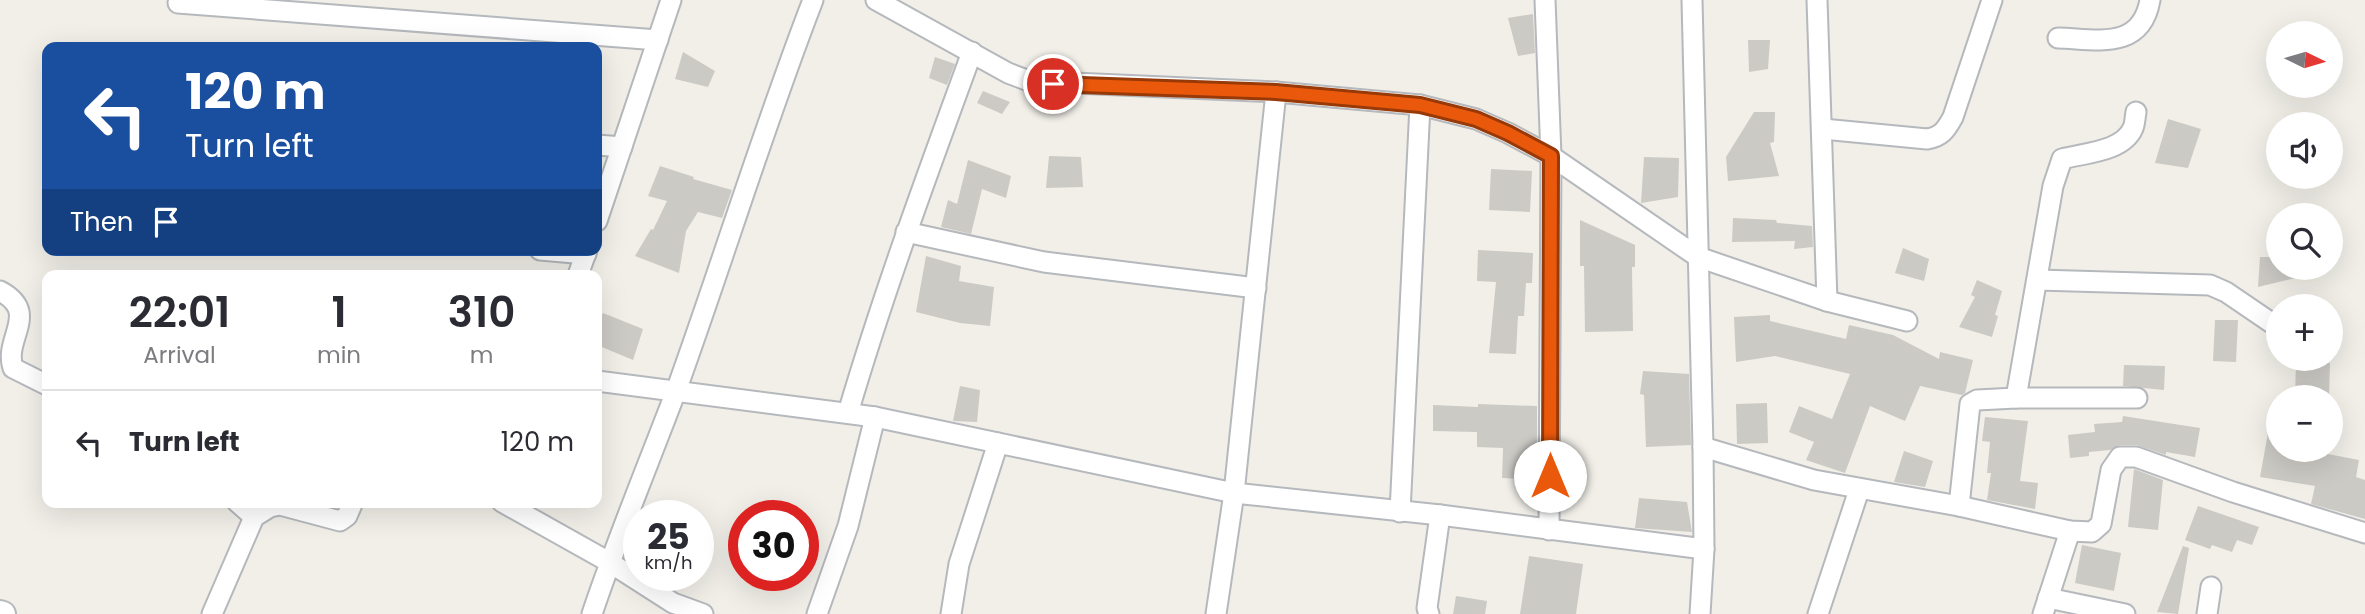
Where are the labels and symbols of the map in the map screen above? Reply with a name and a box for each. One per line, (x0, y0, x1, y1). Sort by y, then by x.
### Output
north arrow (2266, 21, 2343, 98)
pin (1023, 54, 1083, 114)
position arrow (1513, 439, 1587, 513)
speed limit sign: 30 (728, 500, 819, 591)

